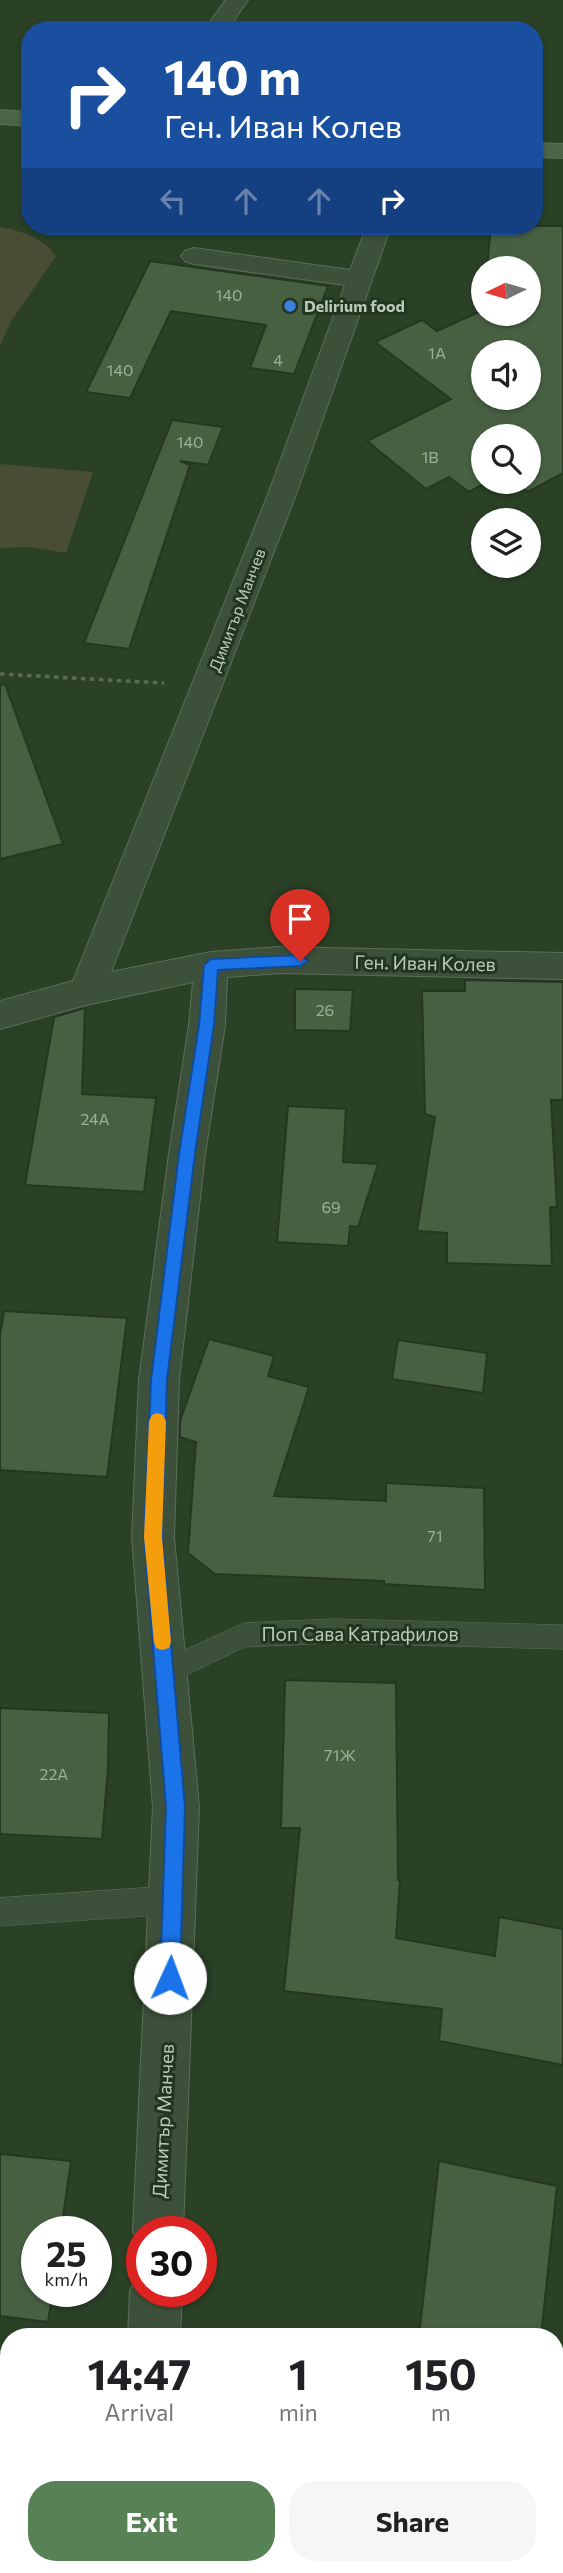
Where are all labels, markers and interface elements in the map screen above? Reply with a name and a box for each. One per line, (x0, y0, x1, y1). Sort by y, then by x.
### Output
text: 140 m (164, 45, 301, 105)
icon: right (49, 49, 140, 140)
text: Ген. Иван Колев (164, 105, 402, 145)
icon: left (154, 182, 192, 220)
icon: ahead (227, 182, 265, 220)
icon: ahead (300, 182, 338, 220)
icon: right (373, 182, 411, 220)
north arrow (471, 256, 541, 326)
map controls (471, 256, 541, 578)
house number: 140 (216, 285, 242, 304)
place label: Delirium food (304, 296, 405, 315)
marker: Delirium food (282, 298, 298, 314)
button: sound (471, 340, 541, 410)
house number: 1А (428, 343, 446, 362)
house number: 4 (273, 350, 283, 369)
house number: 140 (107, 360, 133, 379)
button: search (471, 424, 541, 494)
house number: 140 (177, 432, 203, 451)
house number: 1В (421, 447, 439, 466)
button: layers (471, 508, 541, 578)
street label: Димитър Манчев (204, 546, 269, 674)
pin (270, 889, 330, 961)
icon: arrive (281, 900, 319, 938)
street label: Ген. Иван Колев (354, 950, 496, 975)
house number: 26 (316, 1000, 334, 1019)
house number: 24А (80, 1109, 110, 1128)
house number: 69 (321, 1197, 341, 1216)
house number: 71 (427, 1526, 443, 1545)
street label: Поп Сава Катрафилов (261, 1622, 459, 1645)
house number: 71Ж (324, 1745, 356, 1764)
house number: 22А (40, 1764, 68, 1783)
position arrow (133, 1941, 207, 2015)
street label: Димитър Манчев (147, 2043, 178, 2199)
speed limit sign: 30 (126, 2216, 217, 2307)
text: 25 (46, 2231, 87, 2274)
text: km/h (45, 2268, 88, 2290)
text: 14:47 (87, 2347, 191, 2399)
text: 1 (289, 2347, 308, 2399)
text: 150 (405, 2347, 477, 2399)
text: Arrival (105, 2398, 174, 2426)
text: min (279, 2398, 318, 2426)
text: m (431, 2398, 451, 2426)
button: Exit (28, 2481, 275, 2561)
button: Share (289, 2481, 536, 2561)

